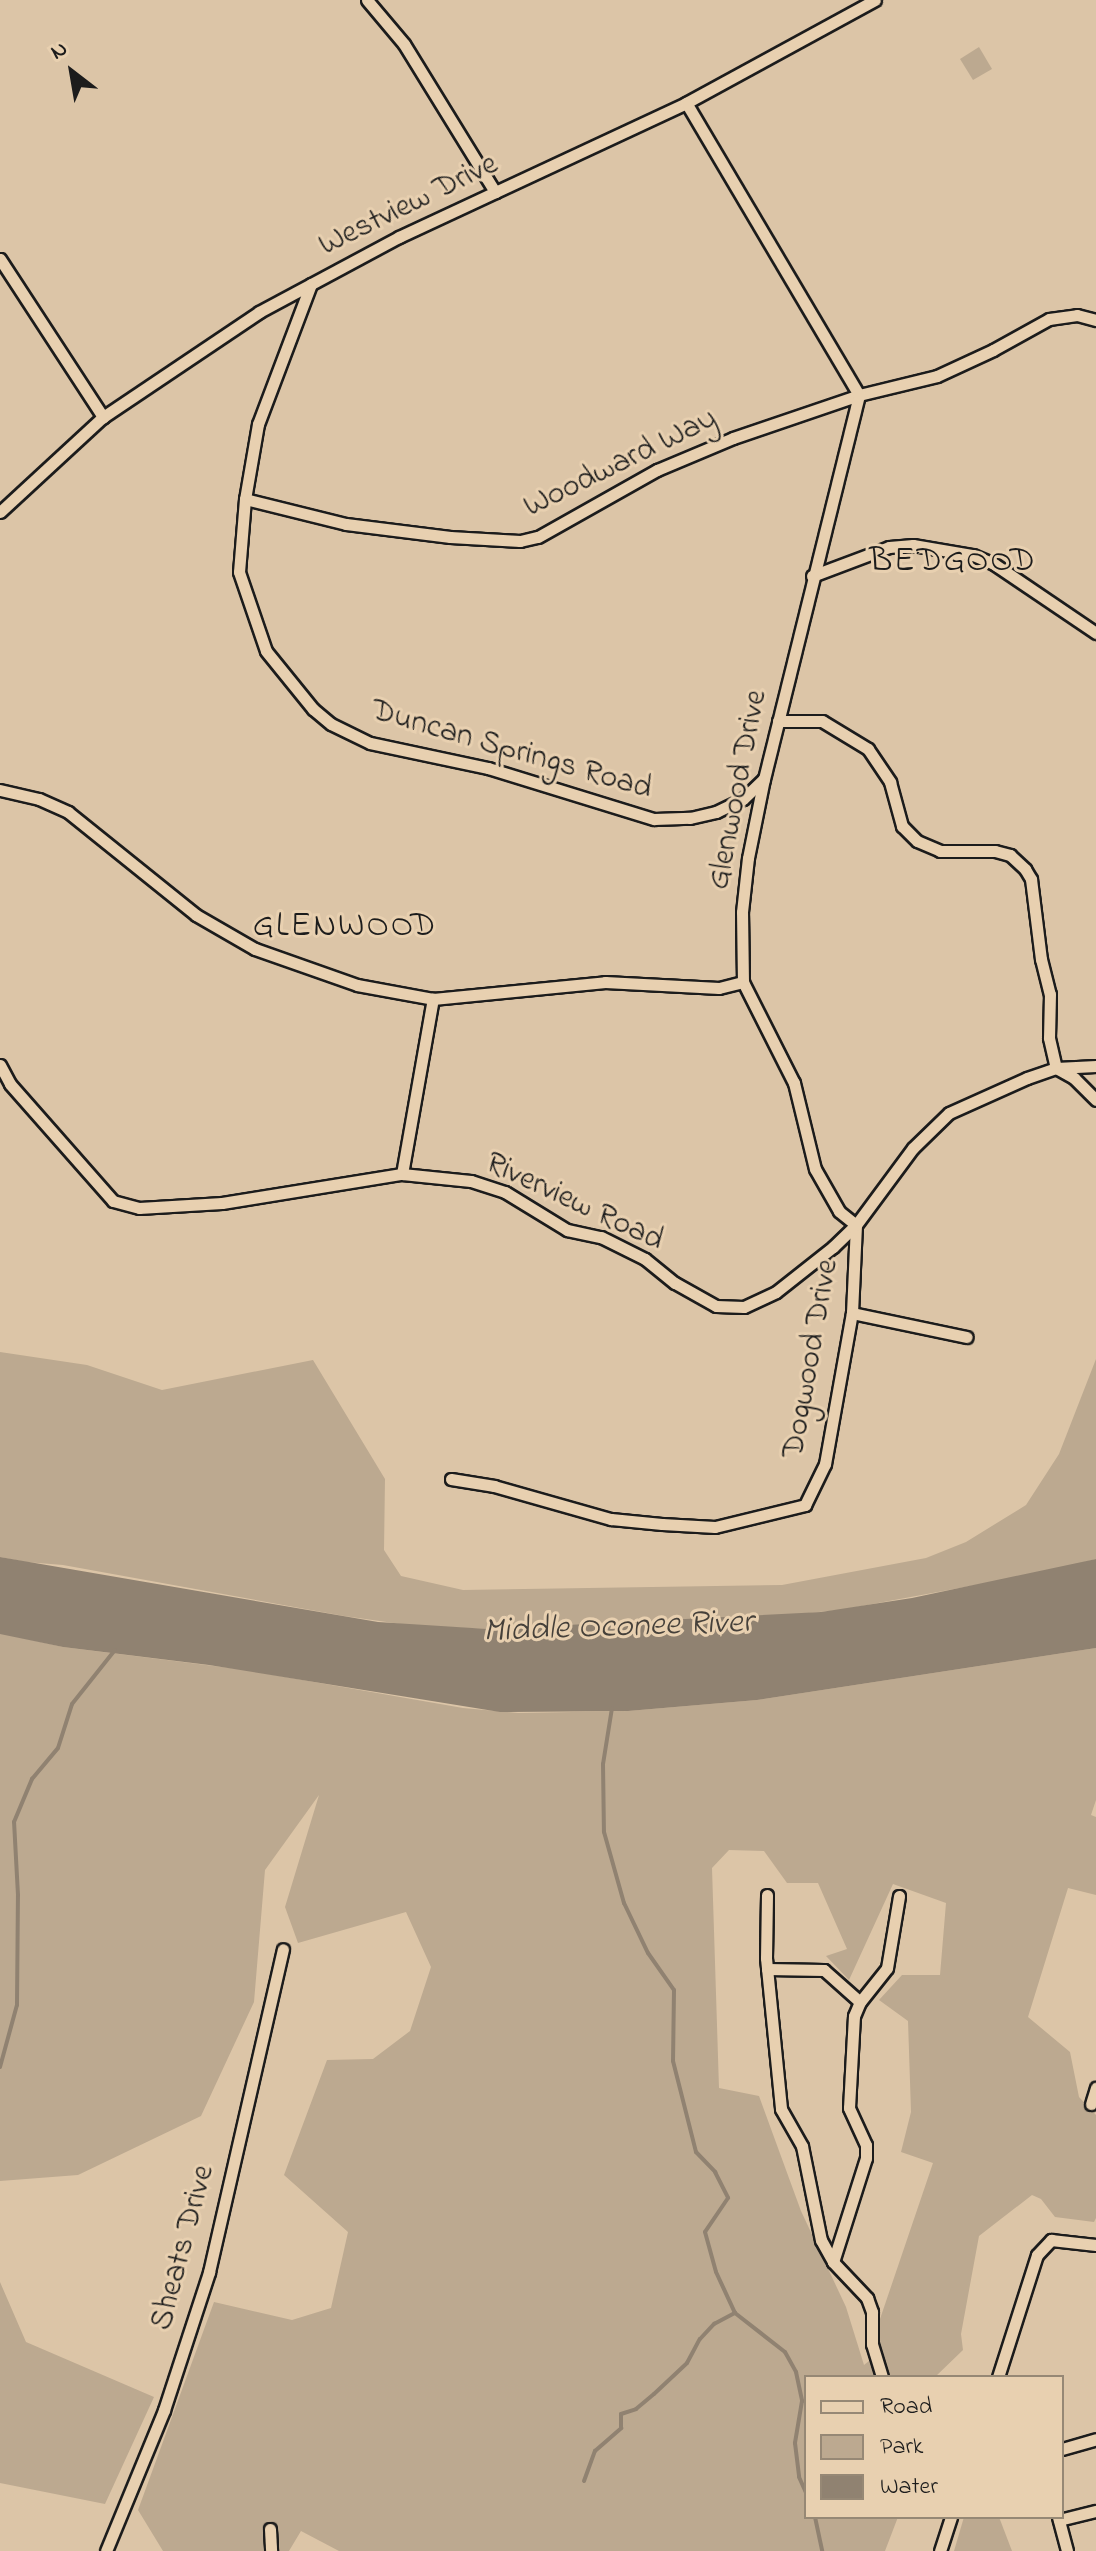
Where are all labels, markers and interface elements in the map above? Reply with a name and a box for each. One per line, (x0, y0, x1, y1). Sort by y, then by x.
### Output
north arrow (32, 32, 112, 112)
text: N (45, 34, 74, 69)
street label: Westview Drive (313, 146, 505, 266)
street label: Woodward Way (518, 401, 724, 527)
district label: BEDGOOD (869, 543, 1037, 583)
street label: Glenwood Drive (701, 687, 777, 893)
street label: Duncan Springs Road (366, 693, 656, 809)
district label: GLENWOOD (253, 908, 437, 948)
street label: Riverview Road (479, 1145, 669, 1261)
street label: Dogwood Drive (776, 1257, 848, 1461)
water label: Middle Oconee River (482, 1603, 754, 1653)
street label: Sheats Drive (144, 2161, 224, 2335)
legend (804, 2375, 1064, 2519)
text: Road (880, 2390, 932, 2425)
text: Park (880, 2430, 923, 2465)
text: Water (880, 2470, 938, 2505)

